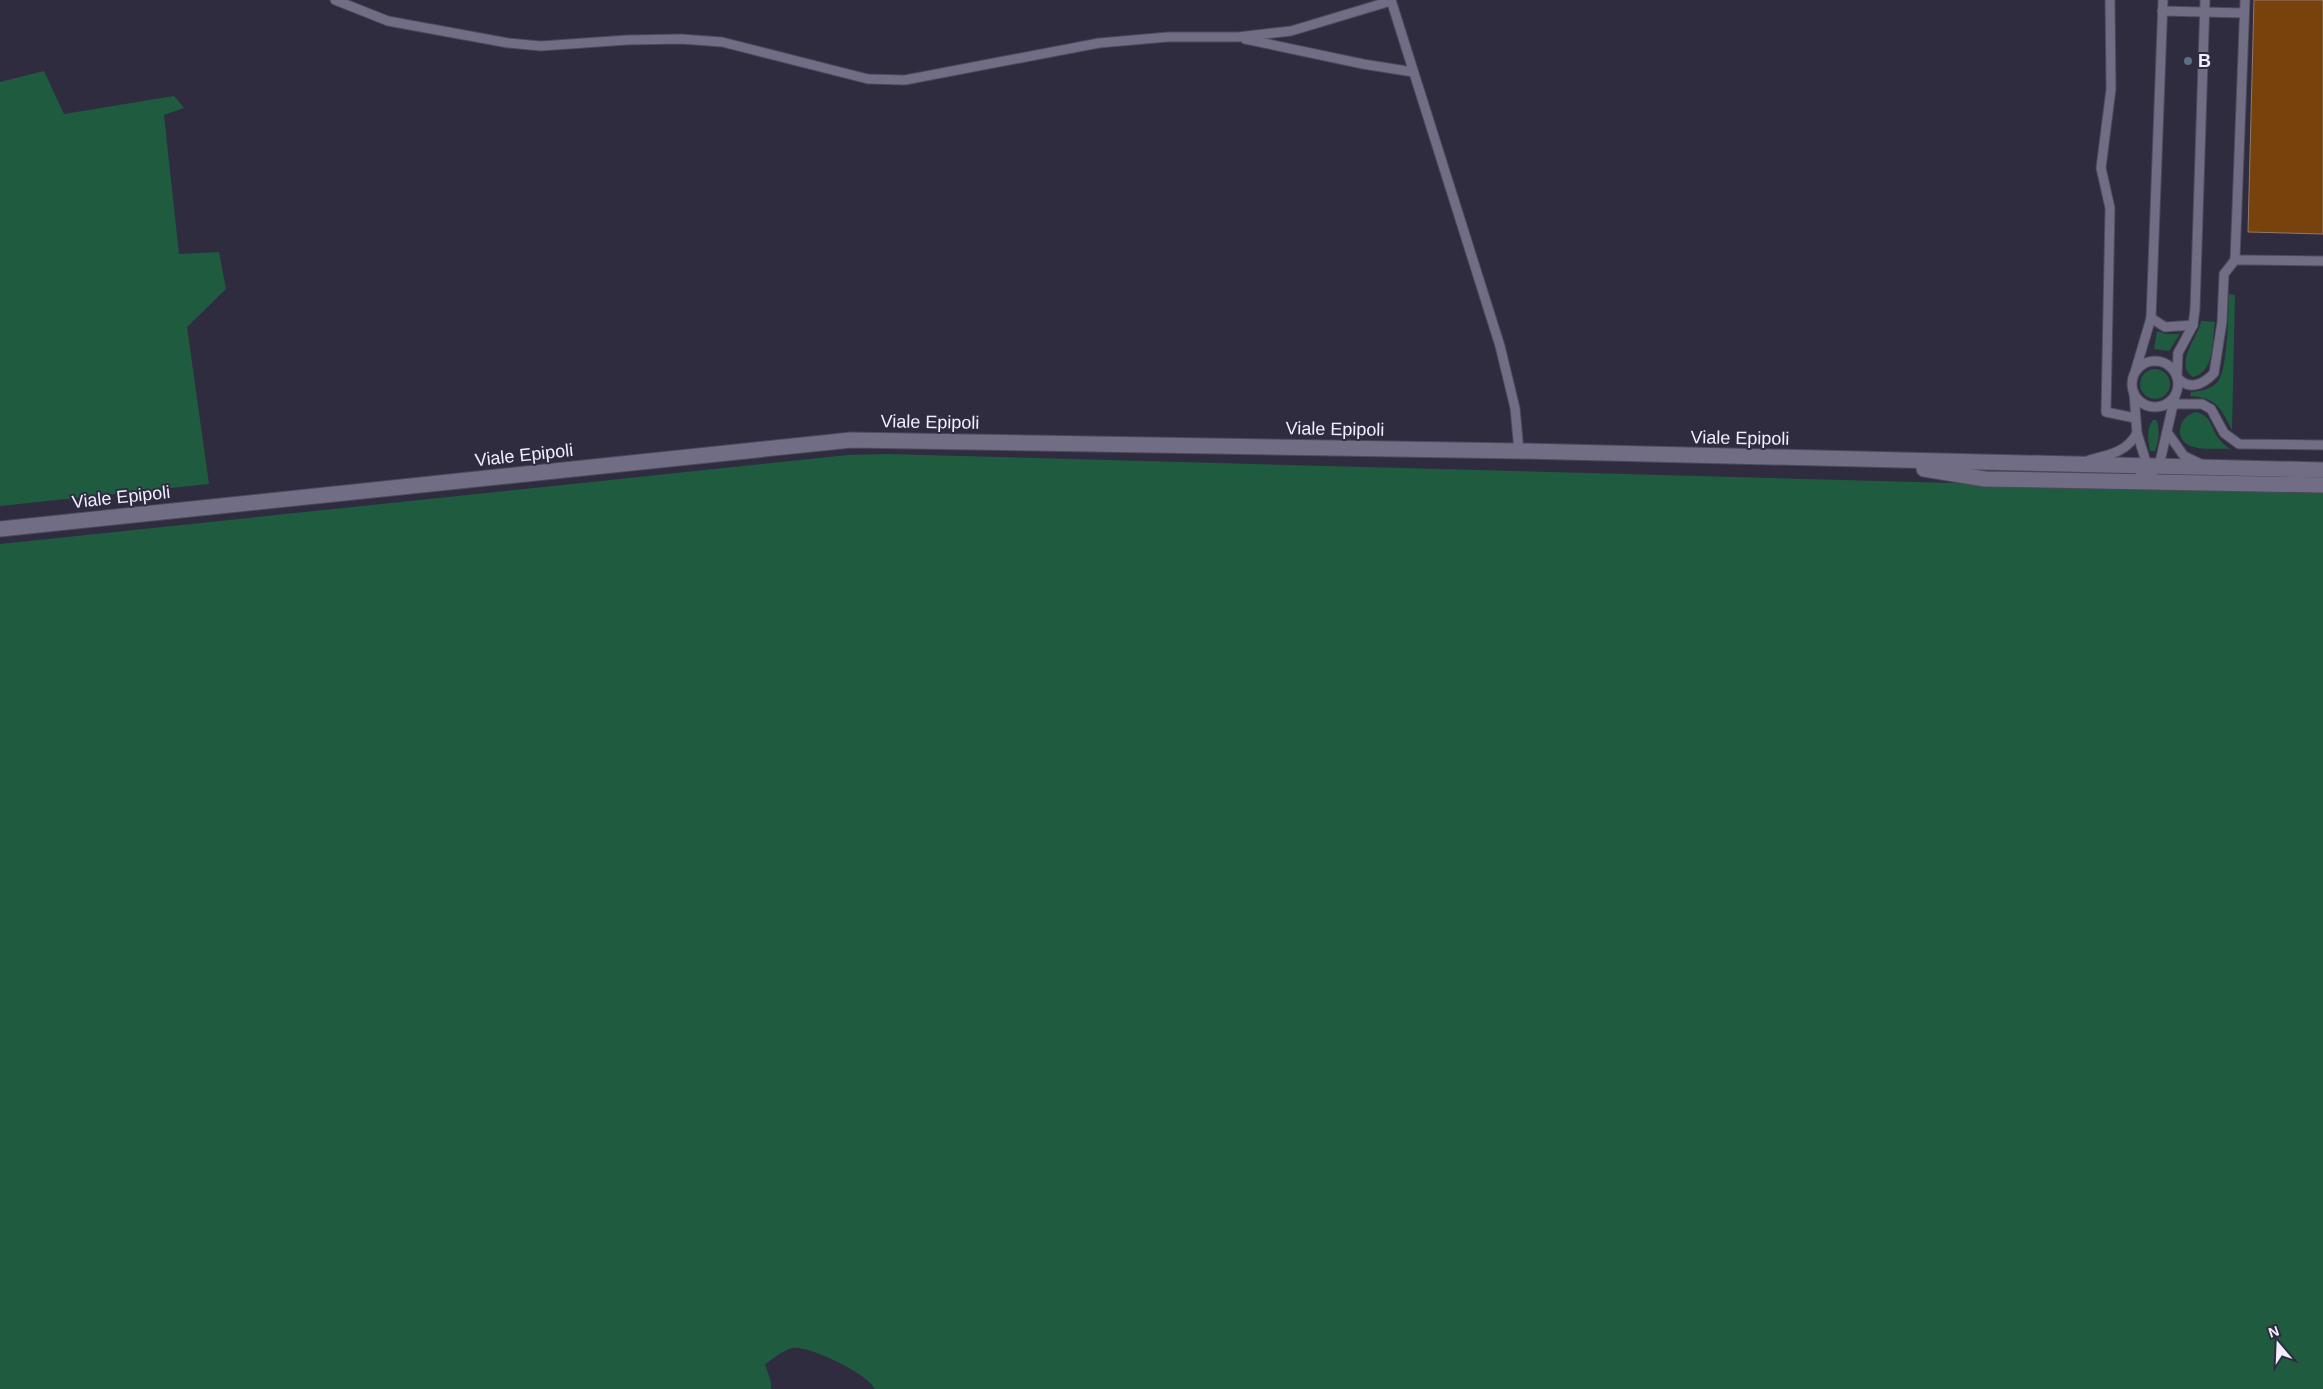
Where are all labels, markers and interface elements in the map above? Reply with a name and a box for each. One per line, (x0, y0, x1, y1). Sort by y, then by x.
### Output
place label: B (2198, 51, 2211, 71)
marker: B (2182, 55, 2194, 67)
street label: Viale Epipoli (880, 411, 980, 433)
street label: Viale Epipoli (1285, 418, 1385, 440)
street label: Viale Epipoli (1690, 427, 1790, 449)
street label: Viale Epipoli (474, 440, 574, 470)
street label: Viale Epipoli (71, 482, 171, 512)
north arrow (2253, 1319, 2303, 1369)
text: N (2266, 1322, 2281, 1341)

